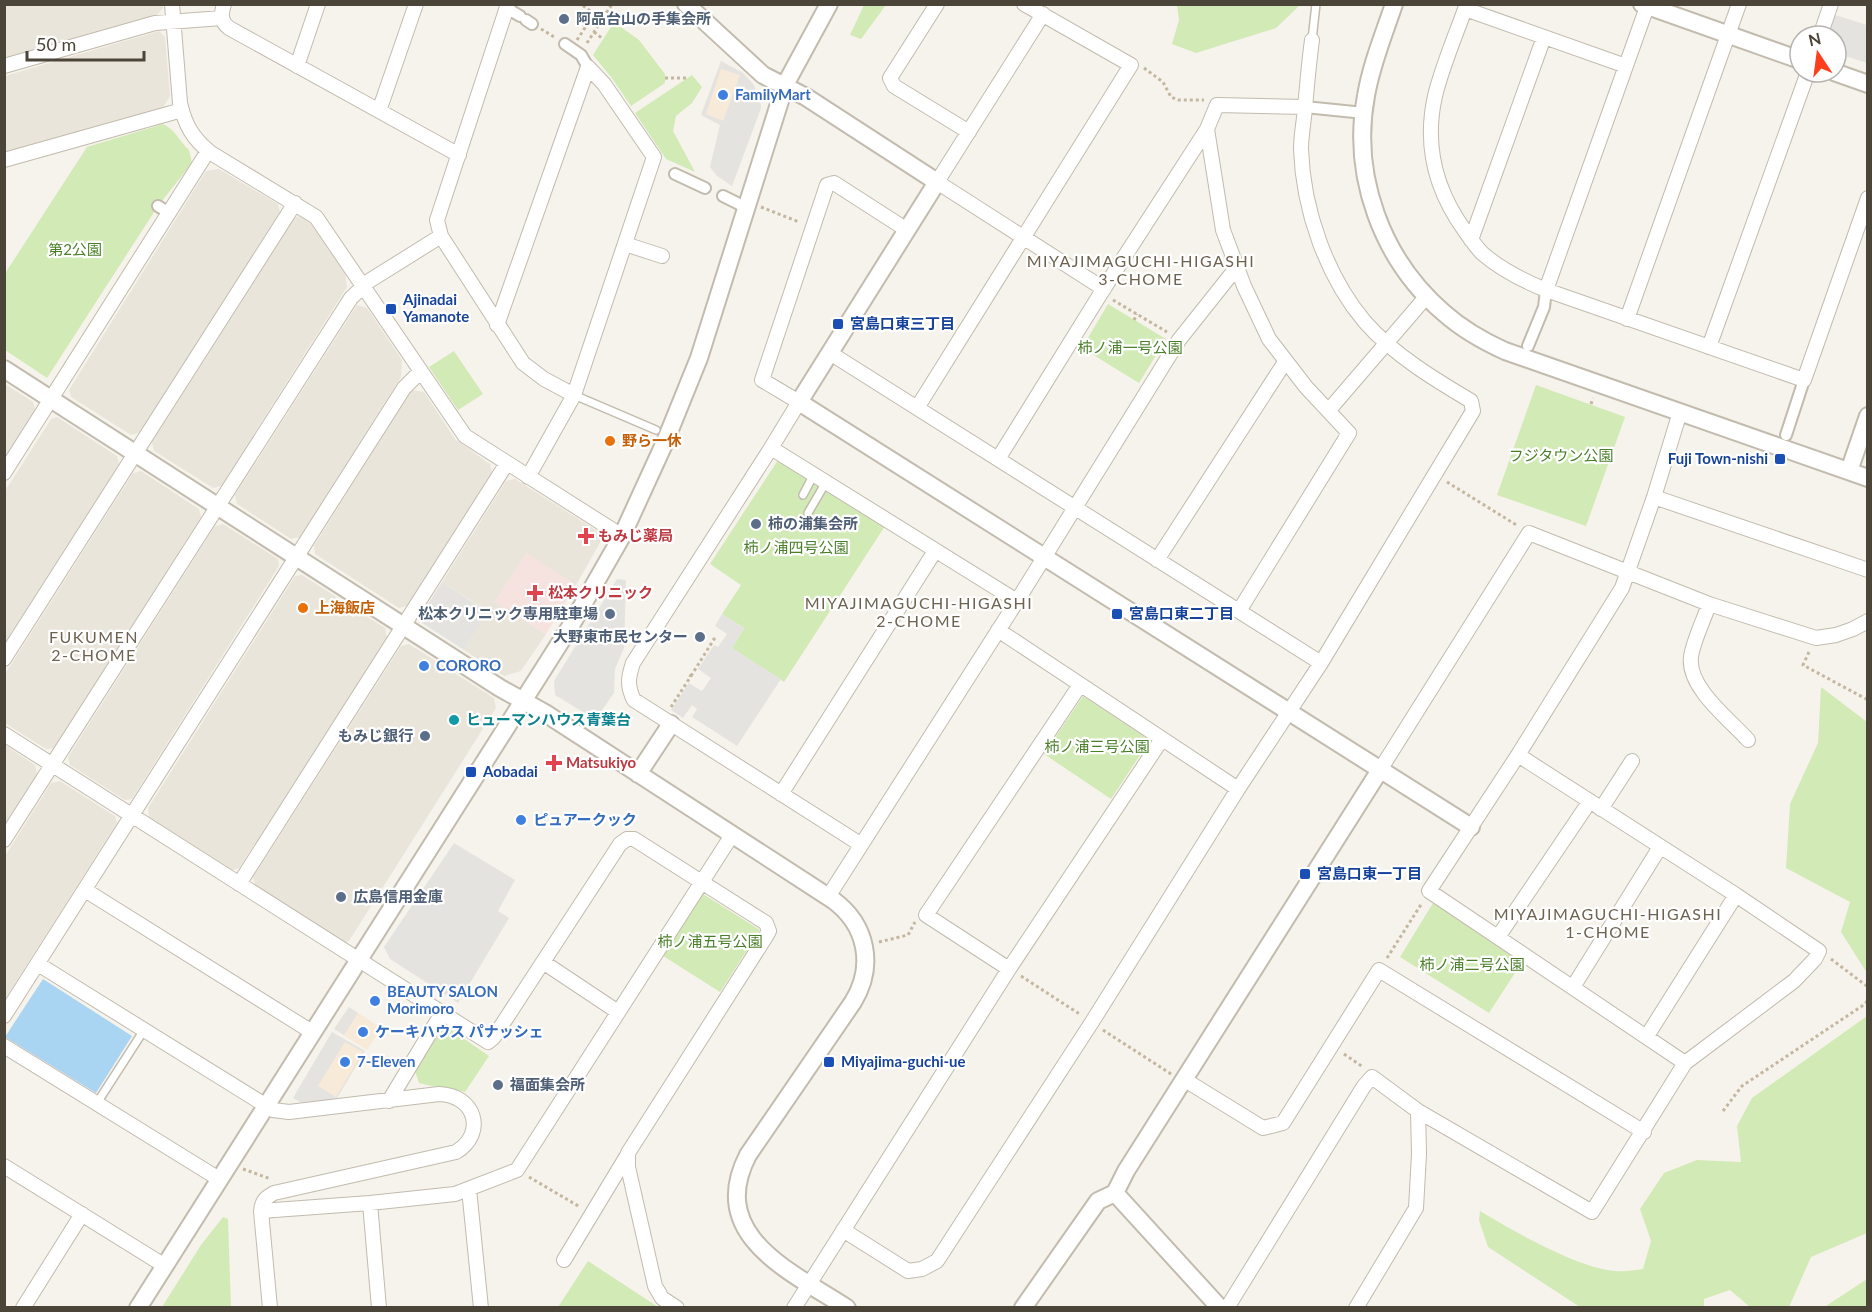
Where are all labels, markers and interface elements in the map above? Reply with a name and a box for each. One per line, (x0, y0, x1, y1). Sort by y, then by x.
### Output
place label: 阿品台山の手集会所 (576, 9, 711, 27)
marker: 阿品台山の手集会所 (557, 12, 571, 26)
scale bar (27, 24, 144, 62)
north arrow (1788, 24, 1848, 84)
text: N (1806, 28, 1823, 50)
text: 50 m (36, 33, 76, 55)
place label: FamilyMart (735, 85, 811, 103)
marker: FamilyMart (716, 88, 730, 102)
park label: 第2公園 (48, 240, 102, 258)
district label: MIYAJIMAGUCHI-HIGASHI 3-CHOME (1027, 251, 1255, 288)
place label: Ajinadai Yamanote (402, 290, 469, 325)
marker: Ajinadai Yamanote (384, 302, 398, 316)
place label: 宮島口東三丁目 (850, 314, 955, 332)
marker: 宮島口東三丁目 (831, 317, 845, 331)
park label: 柿ノ浦一号公園 (1077, 338, 1183, 356)
place label: 野ら一休 (622, 431, 682, 449)
marker: 野ら一休 (603, 434, 617, 448)
park label: フジタウン公園 (1509, 446, 1613, 464)
place label: Fuji Town-nishi (1668, 449, 1768, 467)
marker: Fuji Town-nishi (1773, 452, 1787, 466)
place label: 柿の浦集会所 (768, 514, 858, 532)
marker: 柿の浦集会所 (749, 517, 763, 531)
place label: もみじ薬局 (598, 526, 673, 544)
marker: もみじ薬局 (579, 529, 593, 543)
park label: 柿ノ浦四号公園 (743, 538, 849, 556)
place label: 松本クリニック (548, 583, 653, 601)
marker: 松本クリニック (526, 584, 544, 602)
district label: MIYAJIMAGUCHI-HIGASHI 2-CHOME (805, 593, 1033, 630)
place label: 上海飯店 (315, 598, 375, 616)
marker: 上海飯店 (296, 601, 310, 615)
place label: 松本クリニック専用駐車場 (418, 604, 598, 622)
place label: 宮島口東二丁目 (1129, 604, 1234, 622)
marker: 松本クリニック専用駐車場 (603, 607, 617, 621)
marker: 宮島口東二丁目 (1110, 607, 1124, 621)
district label: FUKUMEN 2-CHOME (49, 627, 139, 664)
place label: 大野東市民センター (553, 627, 688, 645)
marker: 大野東市民センター (693, 630, 707, 644)
place label: CORORO (436, 656, 501, 674)
marker: CORORO (417, 659, 431, 673)
place label: ヒューマンハウス青葉台 (466, 710, 631, 728)
marker: ヒューマンハウス青葉台 (447, 713, 461, 727)
place label: もみじ銀行 (338, 726, 413, 744)
marker: もみじ銀行 (418, 729, 432, 743)
park label: 柿ノ浦三号公園 (1044, 737, 1150, 755)
place label: Matsukiyo (566, 753, 637, 771)
marker: Matsukiyo (547, 756, 561, 770)
place label: Aobadai (482, 762, 538, 780)
marker: Aobadai (464, 765, 478, 779)
place label: ピュアークック (533, 810, 637, 828)
marker: ピュアークック (514, 813, 528, 827)
place label: 宮島口東一丁目 (1317, 864, 1422, 882)
marker: 宮島口東一丁目 (1298, 867, 1312, 881)
place label: 広島信用金庫 (353, 887, 443, 905)
marker: 広島信用金庫 (334, 890, 348, 904)
district label: MIYAJIMAGUCHI-HIGASHI 1-CHOME (1494, 904, 1722, 941)
park label: 柿ノ浦五号公園 (657, 932, 763, 950)
park label: 柿ノ浦二号公園 (1419, 955, 1525, 973)
place label: BEAUTY SALON Morimoro (387, 982, 498, 1017)
marker: BEAUTY SALON Morimoro (368, 994, 382, 1008)
place label: ケーキハウス パナッシェ (375, 1022, 544, 1040)
marker: ケーキハウス パナッシェ (356, 1025, 370, 1039)
place label: 7-Eleven (357, 1052, 416, 1070)
place label: Miyajima-guchi-ue (841, 1052, 966, 1070)
marker: 7-Eleven (338, 1055, 352, 1069)
marker: Miyajima-guchi-ue (822, 1055, 836, 1069)
place label: 福面集会所 (509, 1075, 585, 1093)
marker: 福面集会所 (491, 1078, 505, 1092)

